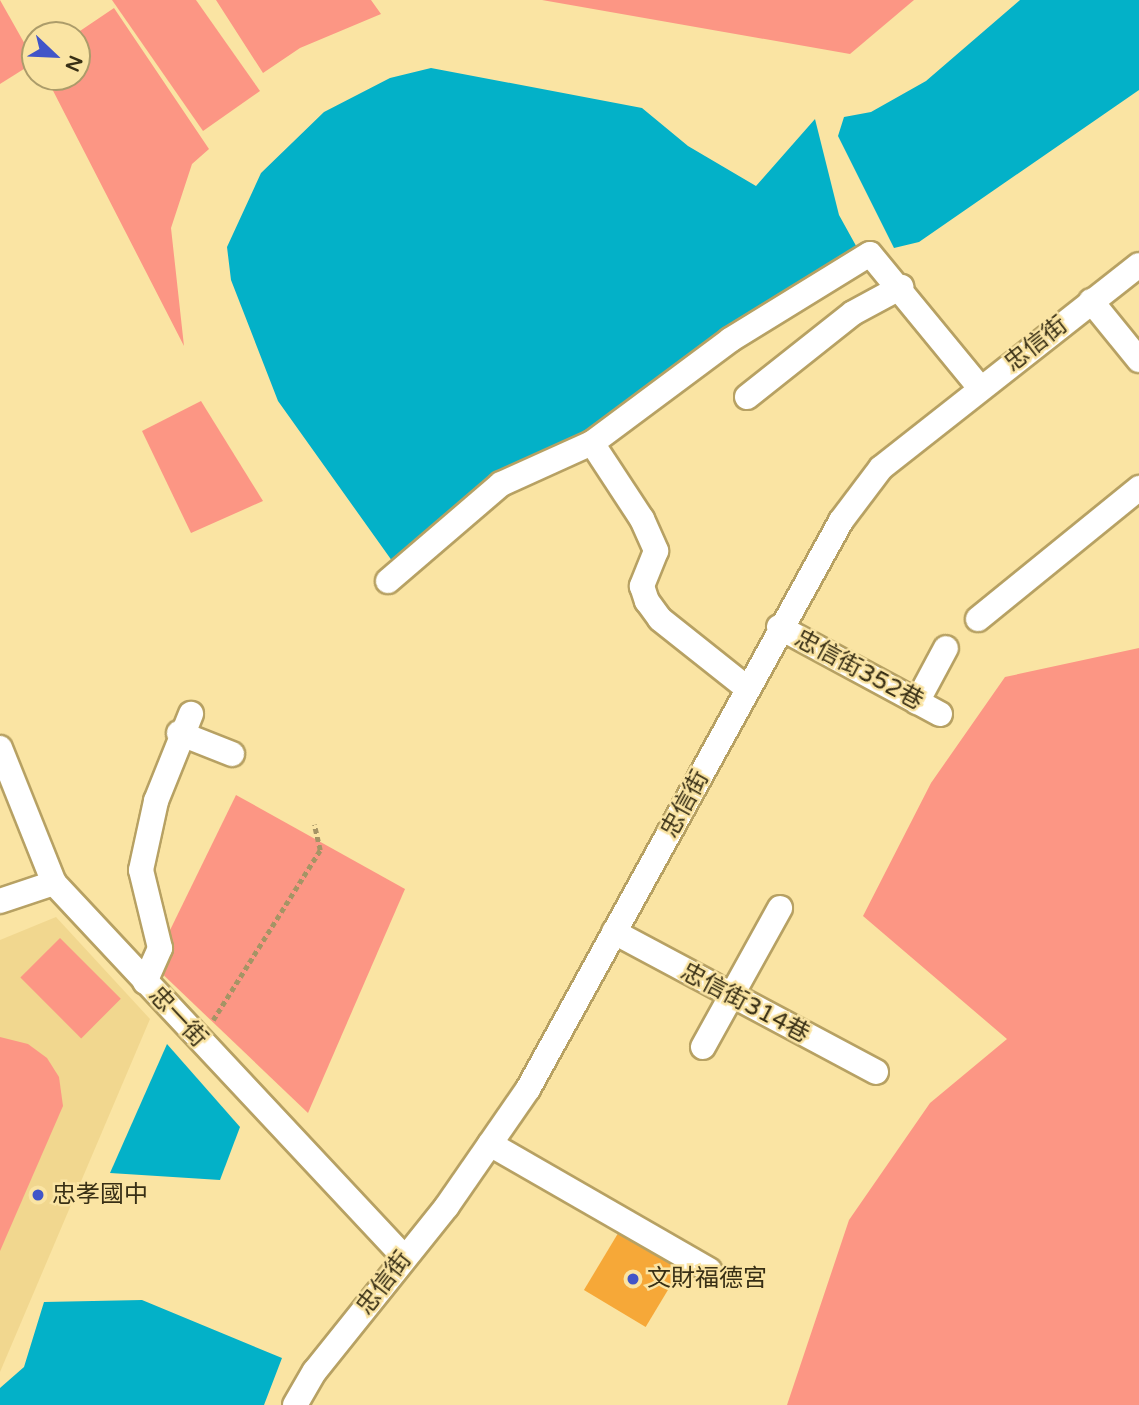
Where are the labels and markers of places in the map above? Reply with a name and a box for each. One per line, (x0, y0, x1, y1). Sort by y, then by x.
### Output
place label: 忠孝國中 (52, 1181, 148, 1209)
marker: 忠孝國中 (30, 1187, 46, 1203)
place label: 文財福德宮 (647, 1265, 767, 1293)
marker: 文財福德宮 (625, 1271, 641, 1287)

